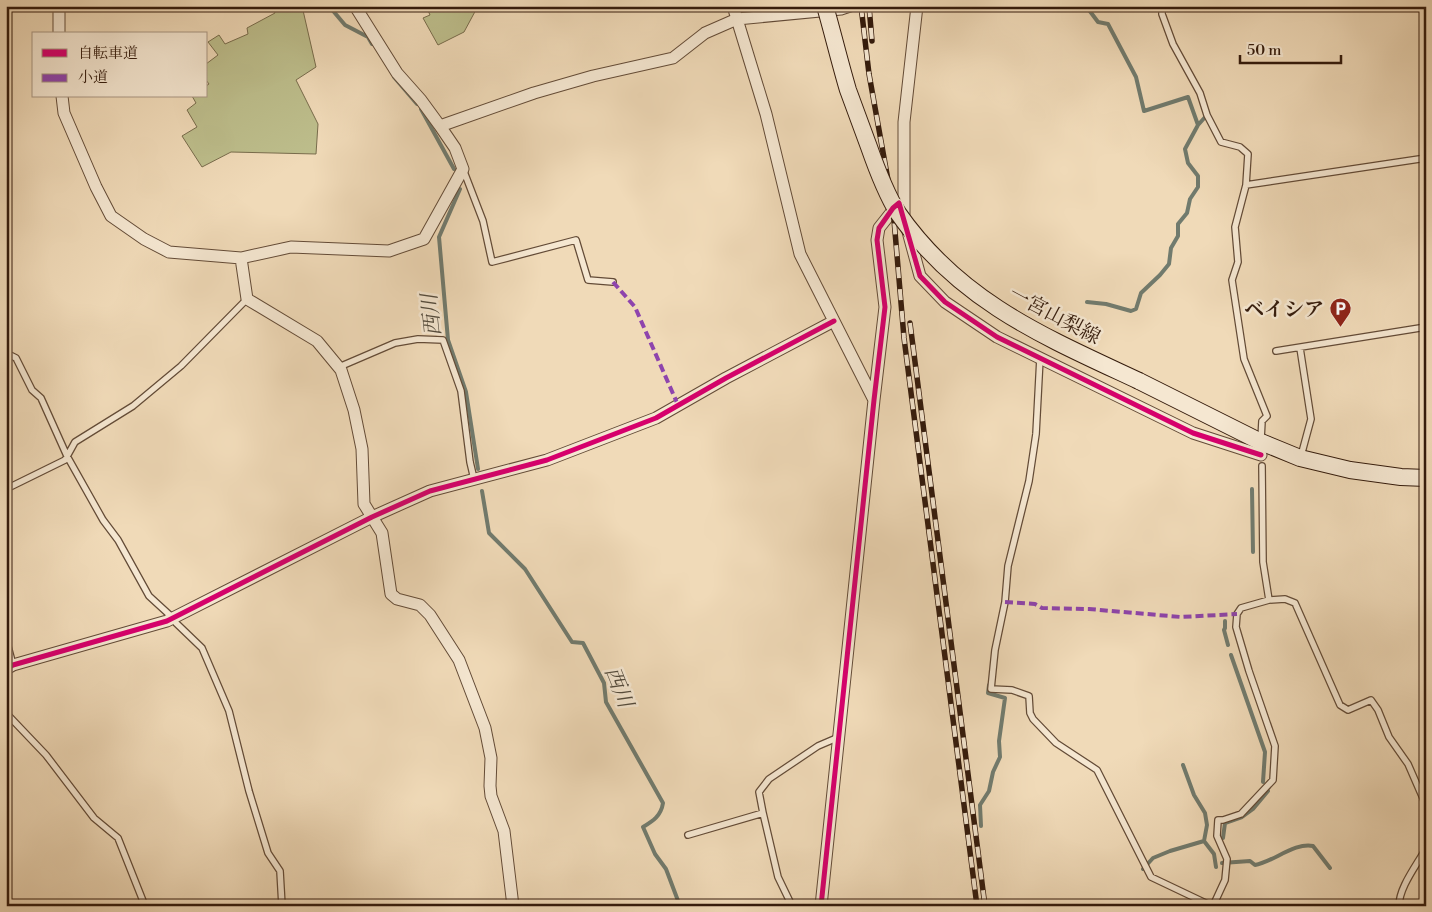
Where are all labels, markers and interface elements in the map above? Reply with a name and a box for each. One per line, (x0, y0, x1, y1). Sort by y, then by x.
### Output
legend (32, 32, 208, 98)
scale bar (1240, 32, 1341, 64)
text: 50 m (1247, 41, 1281, 60)
text: 自転車道 (78, 44, 138, 63)
text: 小道 (78, 68, 108, 87)
street label: 一宮山梨線 (1004, 282, 1104, 351)
water label: 西川 (417, 291, 447, 337)
parking icon: ベイシア (1328, 297, 1352, 328)
place label: ベイシア (1244, 298, 1324, 323)
water label: 西川 (598, 663, 639, 714)

